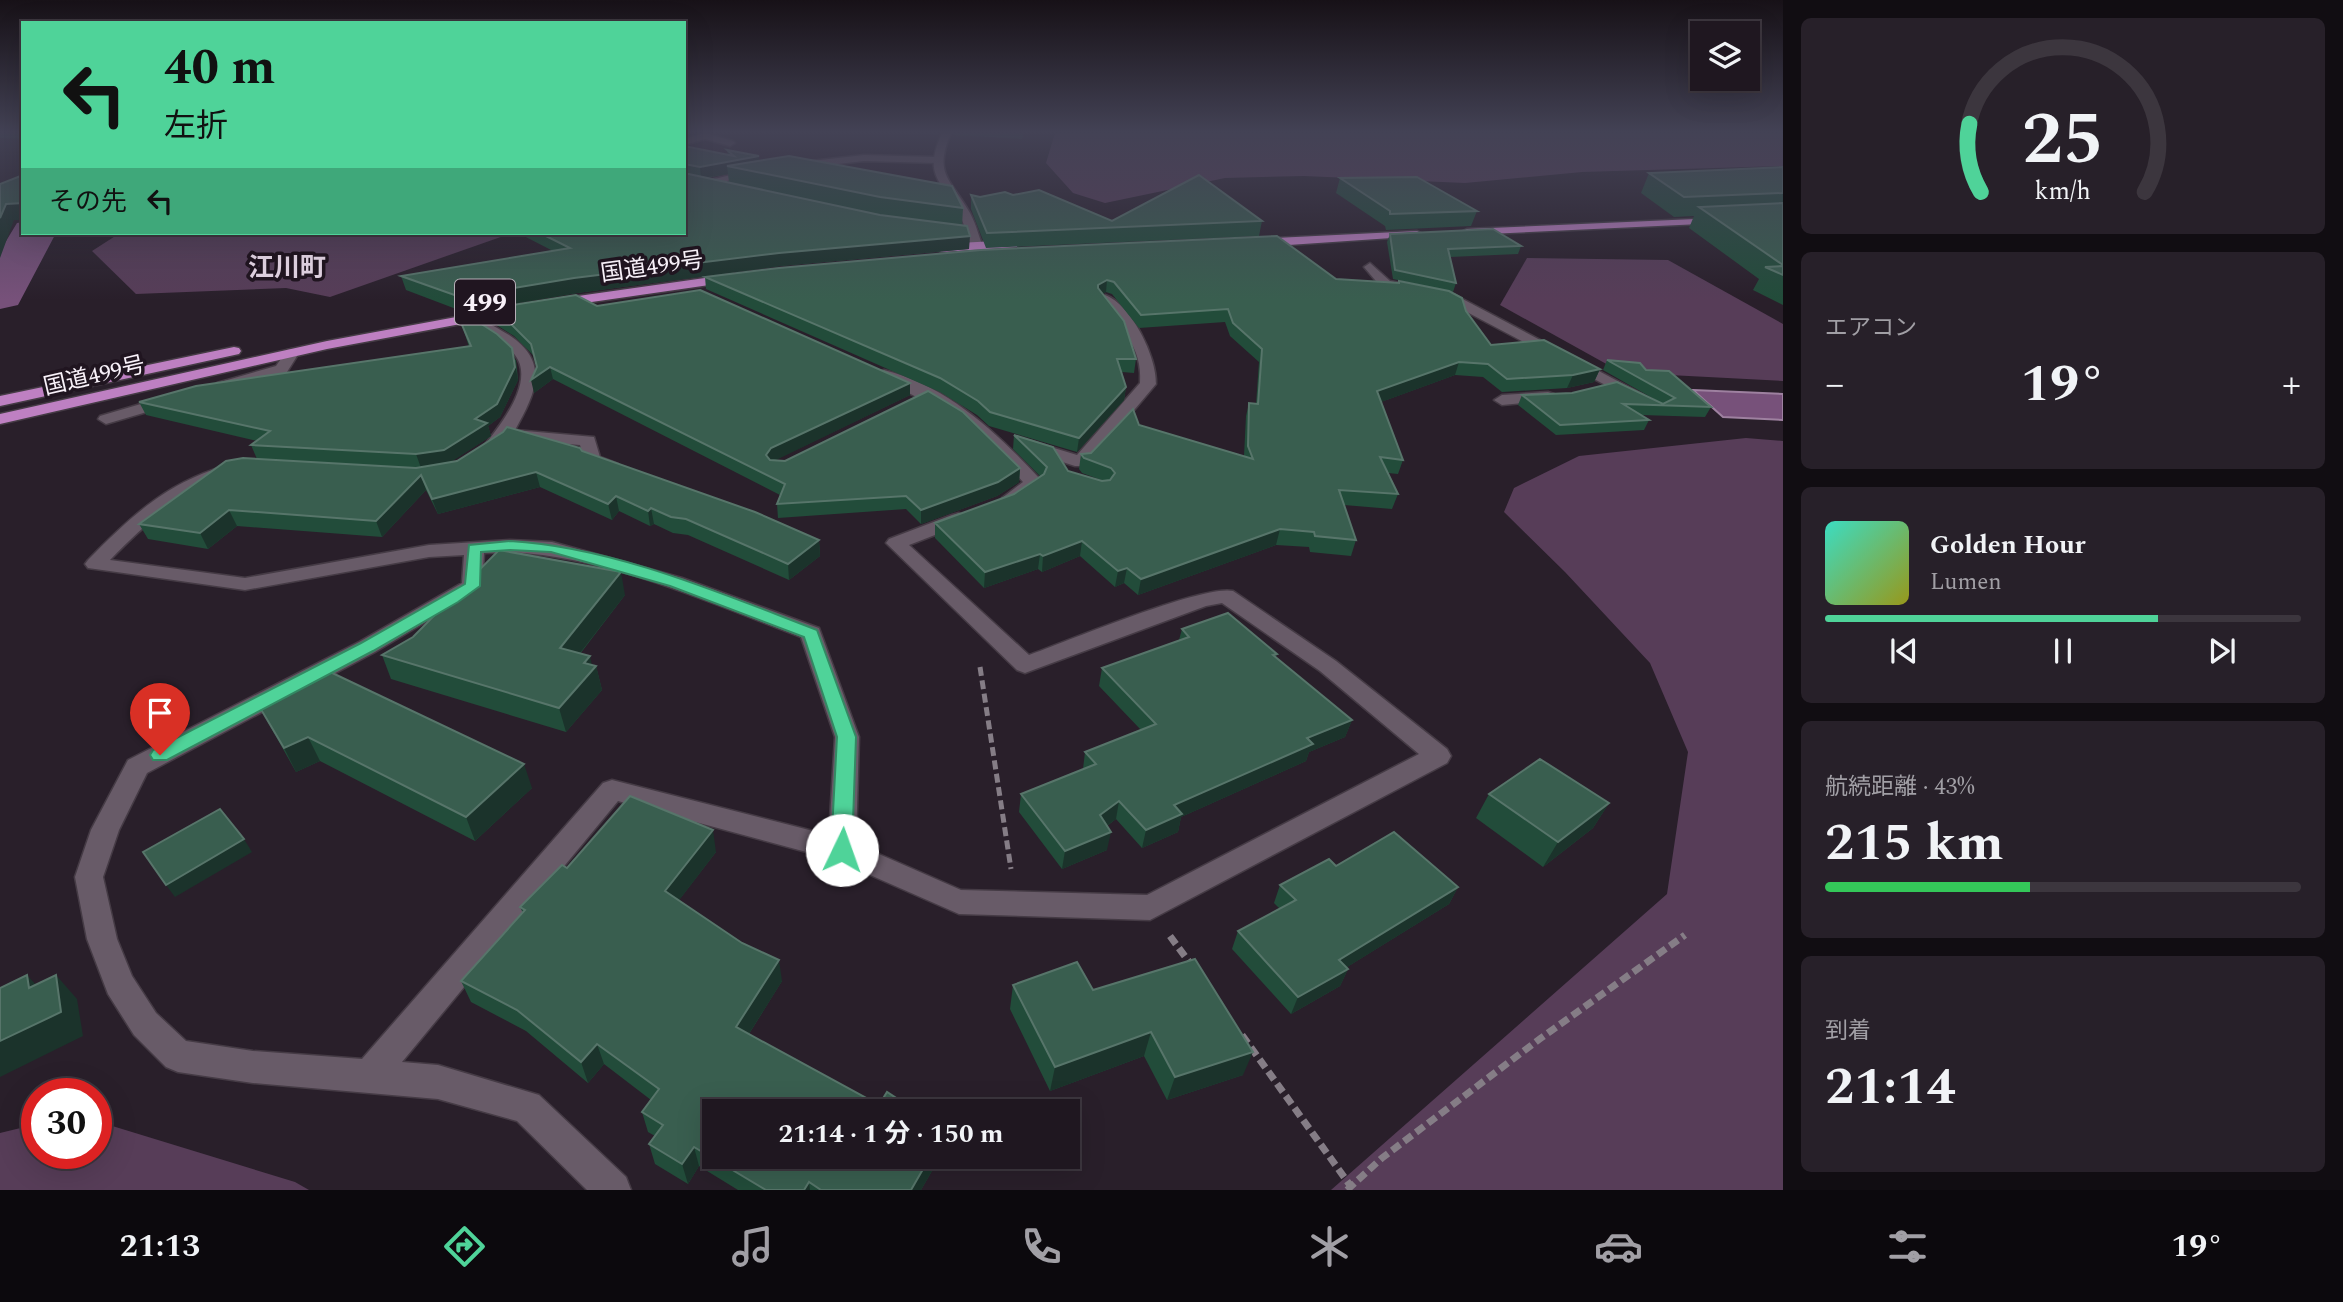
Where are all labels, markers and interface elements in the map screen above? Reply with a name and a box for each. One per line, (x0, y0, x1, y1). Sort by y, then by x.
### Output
map controls (1690, 21, 1760, 91)
button: layers (1690, 21, 1760, 91)
text: 40 m (164, 31, 275, 106)
icon: left (49, 49, 140, 140)
text: 25 (2022, 86, 2104, 197)
text: 左折 (164, 102, 228, 151)
text: km/h (2035, 173, 2091, 211)
text: その先 (49, 182, 127, 222)
icon: left (141, 182, 179, 220)
street label: 国道499号 (599, 243, 706, 292)
district label: 江川町 (248, 248, 326, 288)
road number: 499 (455, 280, 515, 324)
text: エアコン (1825, 311, 1917, 346)
text: 19° (2021, 345, 2105, 424)
street label: 国道499号 (40, 348, 149, 405)
text: − (1825, 356, 1844, 414)
text: + (2282, 356, 2301, 414)
text: Golden Hour (1930, 525, 2086, 565)
text: Lumen (1930, 565, 2002, 600)
icon: previous (1885, 632, 1923, 670)
icon: pause (2044, 632, 2082, 670)
icon: next (2203, 632, 2241, 670)
pin (130, 683, 190, 755)
icon: arrive (141, 694, 179, 732)
text: 航続距離 · 43% (1825, 770, 1975, 805)
text: 215 km (1825, 804, 2004, 883)
position arrow (805, 813, 879, 887)
text: 到着 (1825, 1014, 1871, 1049)
text: 21:14 (1825, 1048, 1956, 1127)
speed limit sign: 30 (21, 1078, 112, 1169)
text: 21:14 · 1 分 · 150 m (778, 1114, 1004, 1154)
text: 21:13 (120, 1222, 200, 1271)
icon: directions (440, 1222, 489, 1271)
icon: music (728, 1222, 777, 1271)
icon: phone (1017, 1222, 1066, 1271)
icon: climate (1305, 1222, 1354, 1271)
icon: car (1594, 1222, 1643, 1271)
icon: filters (1883, 1222, 1932, 1271)
text: 19° (2171, 1222, 2223, 1271)

